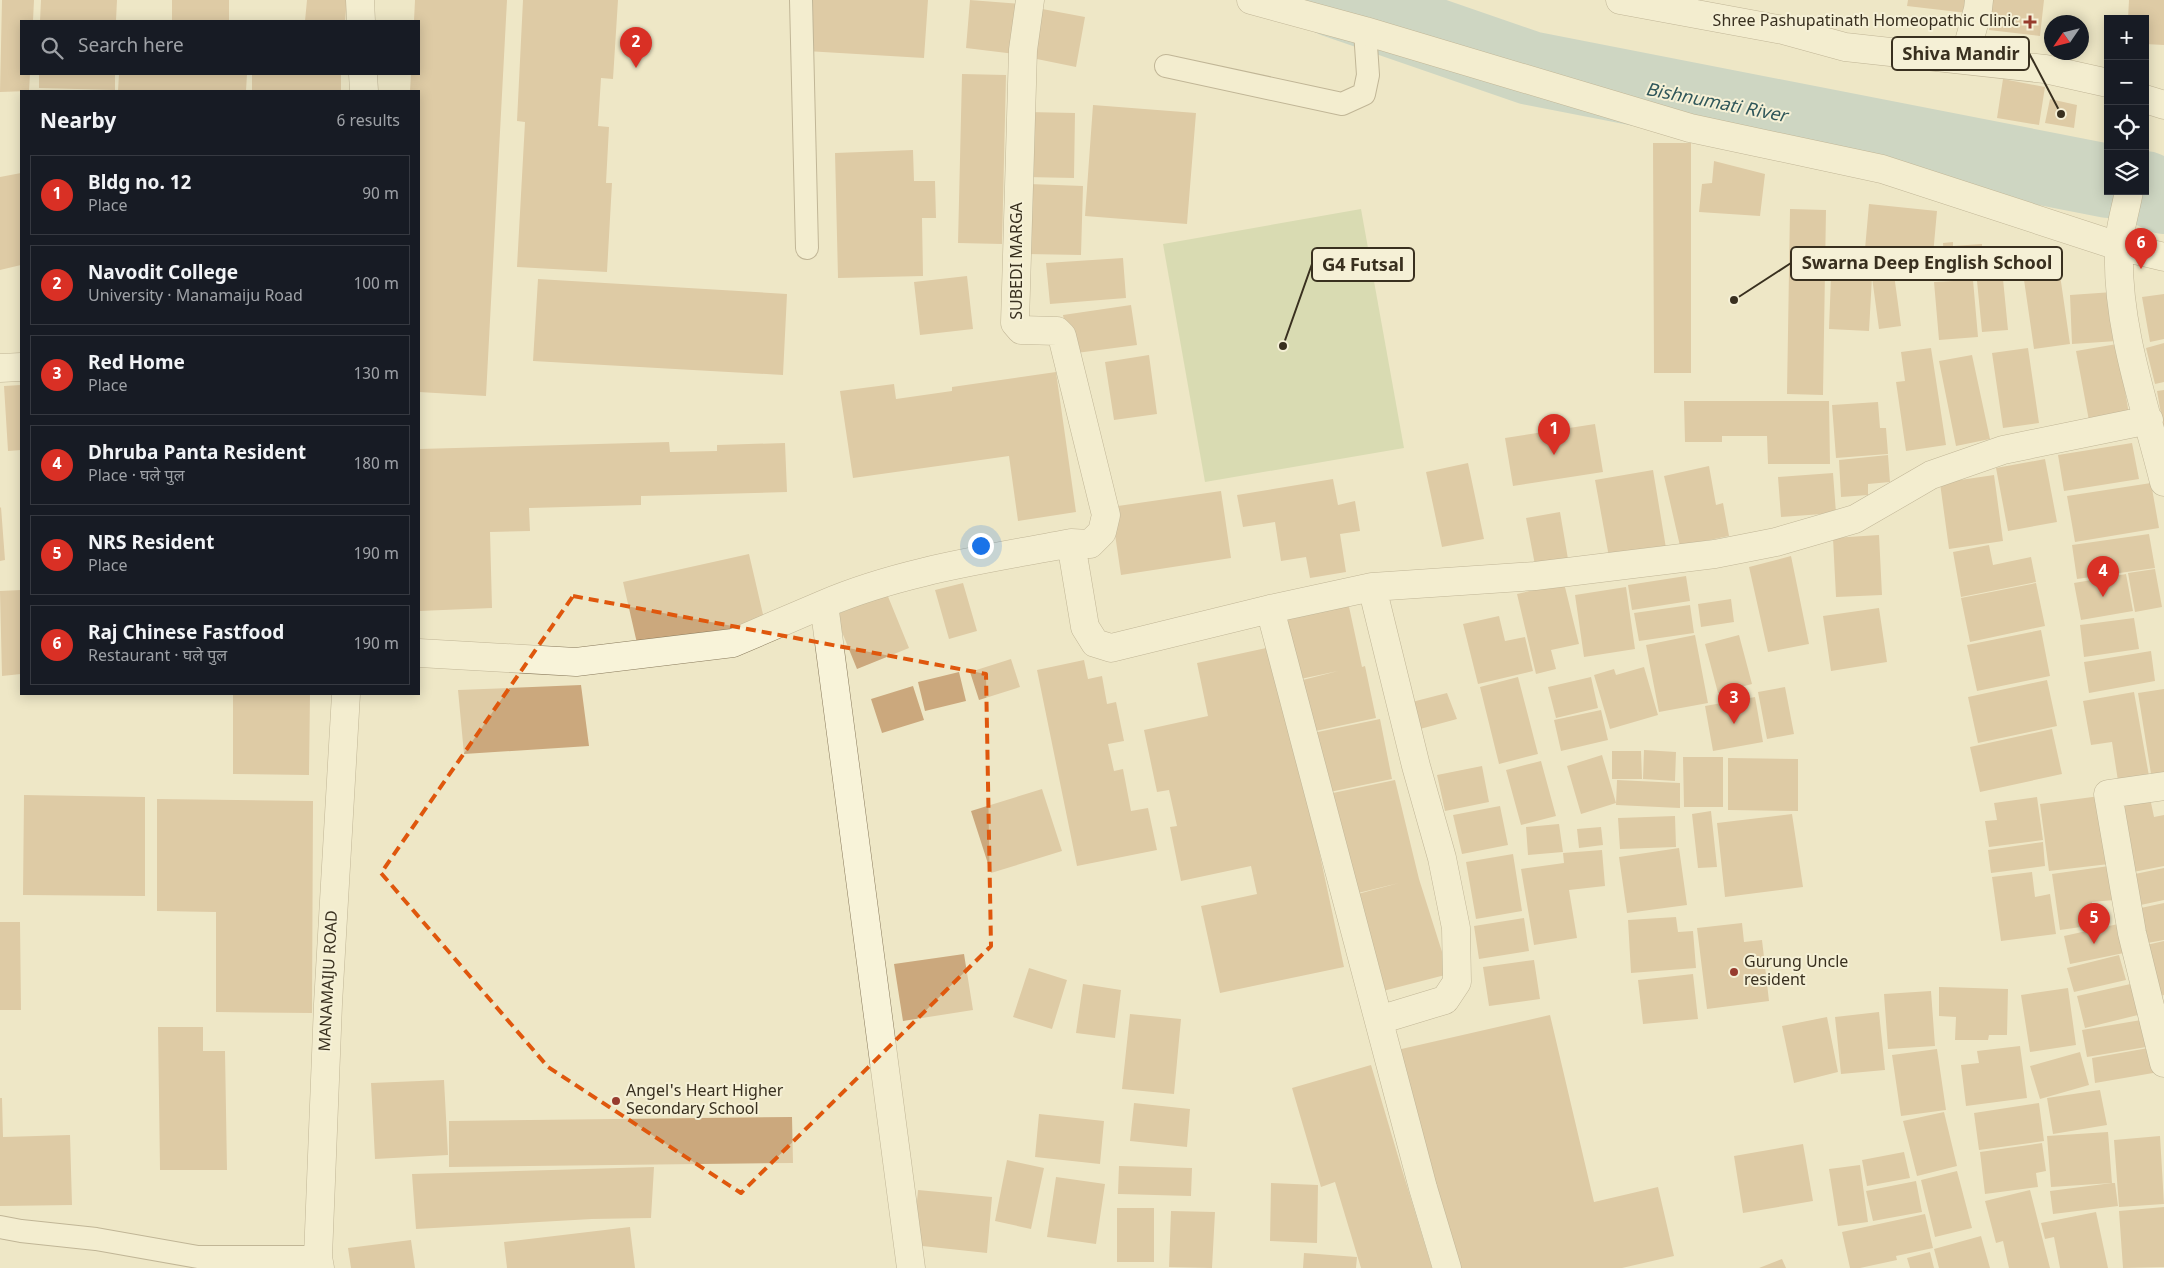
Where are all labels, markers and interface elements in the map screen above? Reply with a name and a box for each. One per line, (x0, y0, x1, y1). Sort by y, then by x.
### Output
place label: Shree Pashupatinath Homeopathic Clinic (1713, 12, 2019, 33)
marker: Shree Pashupatinath Homeopathic Clinic (2023, 15, 2037, 29)
north arrow (2044, 15, 2089, 60)
map controls (2104, 15, 2149, 195)
button: + (2104, 15, 2149, 60)
search box (20, 20, 420, 75)
pin: 2 (620, 27, 652, 68)
icon: search (38, 34, 66, 62)
text: Search here (78, 35, 184, 60)
callout: Shiva Mandir (1892, 37, 2029, 70)
text: Shiva Mandir (1902, 44, 2020, 67)
button: − (2104, 60, 2149, 105)
water label: Bishnumati River (1643, 79, 1791, 129)
button: locate (2104, 105, 2149, 150)
text: Nearby (40, 109, 116, 137)
text: 6 results (337, 112, 400, 133)
button: layers (2104, 150, 2149, 195)
text: Bldg no. 12 (88, 172, 191, 197)
text: 1 (52, 185, 62, 206)
text: 90 m (362, 185, 399, 206)
text: Place (88, 197, 128, 218)
street label: SUBEDI MARGA (1008, 201, 1029, 320)
pin: 6 (2125, 228, 2157, 269)
callout: Swarna Deep English School (1791, 247, 2062, 280)
callout: G4 Futsal (1312, 248, 1414, 281)
text: Swarna Deep English School (1802, 253, 2052, 276)
text: G4 Futsal (1322, 255, 1404, 278)
text: Navodit College (88, 262, 238, 287)
text: 2 (52, 275, 62, 296)
text: 100 m (353, 275, 399, 296)
text: University · Manamaiju Road (88, 287, 303, 308)
text: Red Home (88, 352, 185, 377)
text: 3 (52, 365, 62, 386)
text: 130 m (353, 365, 399, 386)
text: Place (88, 377, 128, 398)
pin: 1 (1538, 414, 1570, 455)
text: Dhruba Panta Resident (88, 442, 306, 467)
text: 4 (52, 455, 62, 476)
text: 180 m (353, 455, 399, 476)
text: Place · घले पुल (88, 467, 185, 488)
text: NRS Resident (88, 532, 214, 557)
your location (968, 533, 994, 559)
text: 5 (52, 545, 62, 566)
text: 190 m (353, 545, 399, 566)
pin: 4 (2087, 556, 2119, 597)
text: Place (88, 557, 128, 578)
text: Raj Chinese Fastfood (88, 622, 284, 647)
text: 6 (52, 635, 62, 656)
text: 190 m (353, 635, 399, 656)
text: Restaurant · घले पुल (88, 647, 227, 668)
pin: 3 (1718, 683, 1750, 724)
pin: 5 (2078, 903, 2110, 944)
street label: MANAMAIJU ROAD (316, 910, 344, 1052)
place label: Gurung Uncle resident (1744, 953, 1848, 992)
marker: Gurung Uncle resident (1728, 966, 1740, 978)
place label: Angel's Heart Higher Secondary School (626, 1082, 784, 1121)
marker: Angel's Heart Higher Secondary School (610, 1095, 622, 1107)

